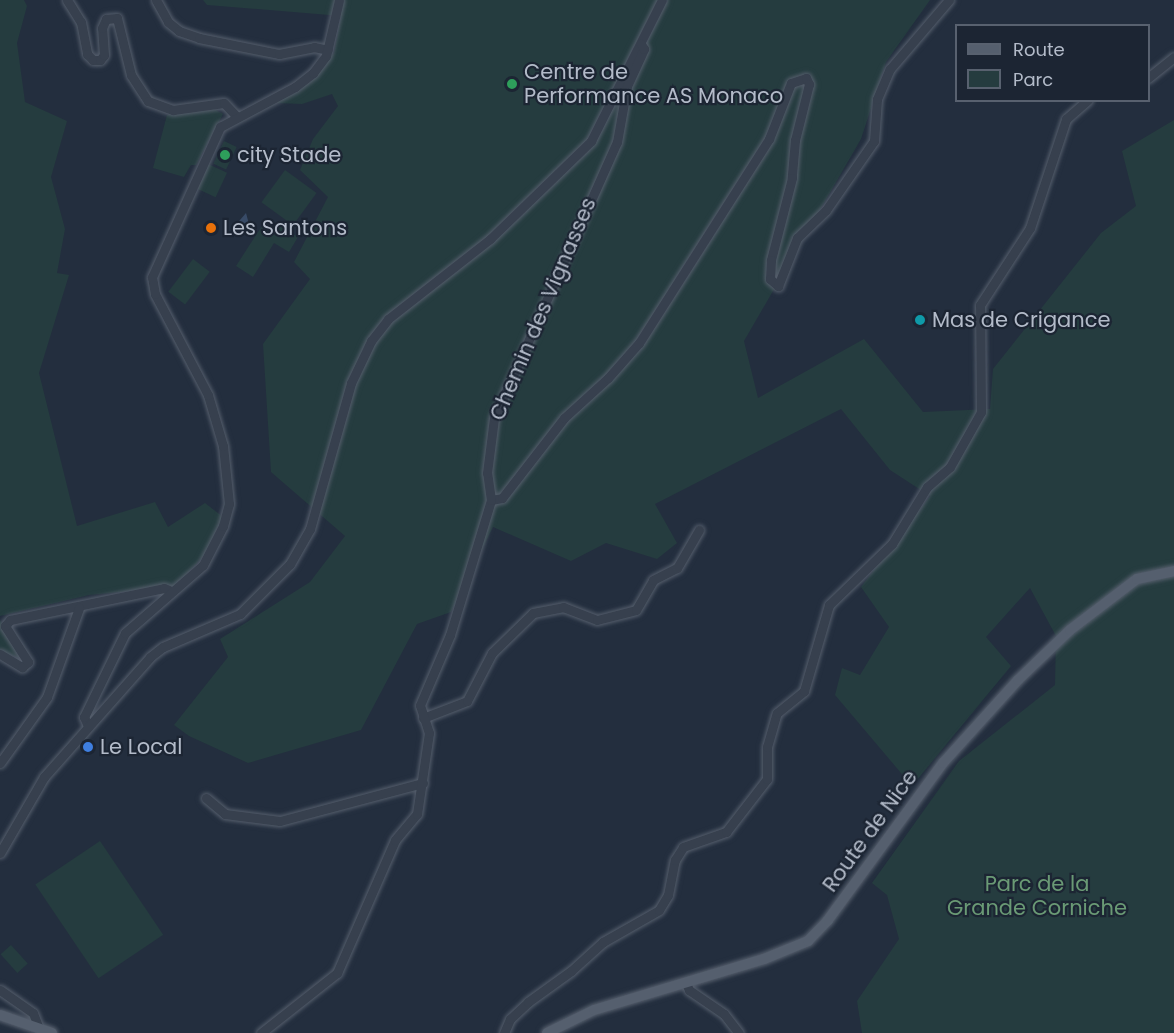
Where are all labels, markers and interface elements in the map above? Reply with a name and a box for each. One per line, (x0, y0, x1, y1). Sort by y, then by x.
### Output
legend (955, 24, 1150, 102)
text: Route (1013, 37, 1065, 62)
place label: Centre de Performance AS Monaco (524, 59, 783, 109)
text: Parc (1013, 67, 1053, 92)
marker: Centre de Performance AS Monaco (505, 77, 519, 91)
place label: city Stade (237, 142, 341, 168)
marker: city Stade (218, 148, 232, 162)
street label: Chemin des Vignasses (485, 194, 601, 424)
place label: Les Santons (223, 215, 347, 241)
marker: Les Santons (204, 221, 218, 235)
place label: Mas de Crigance (932, 307, 1110, 333)
marker: Mas de Crigance (913, 313, 927, 327)
place label: Le Local (100, 734, 182, 760)
marker: Le Local (81, 740, 95, 754)
street label: Route de Nice (817, 765, 923, 897)
park label: Parc de la Grande Corniche (947, 871, 1127, 921)

